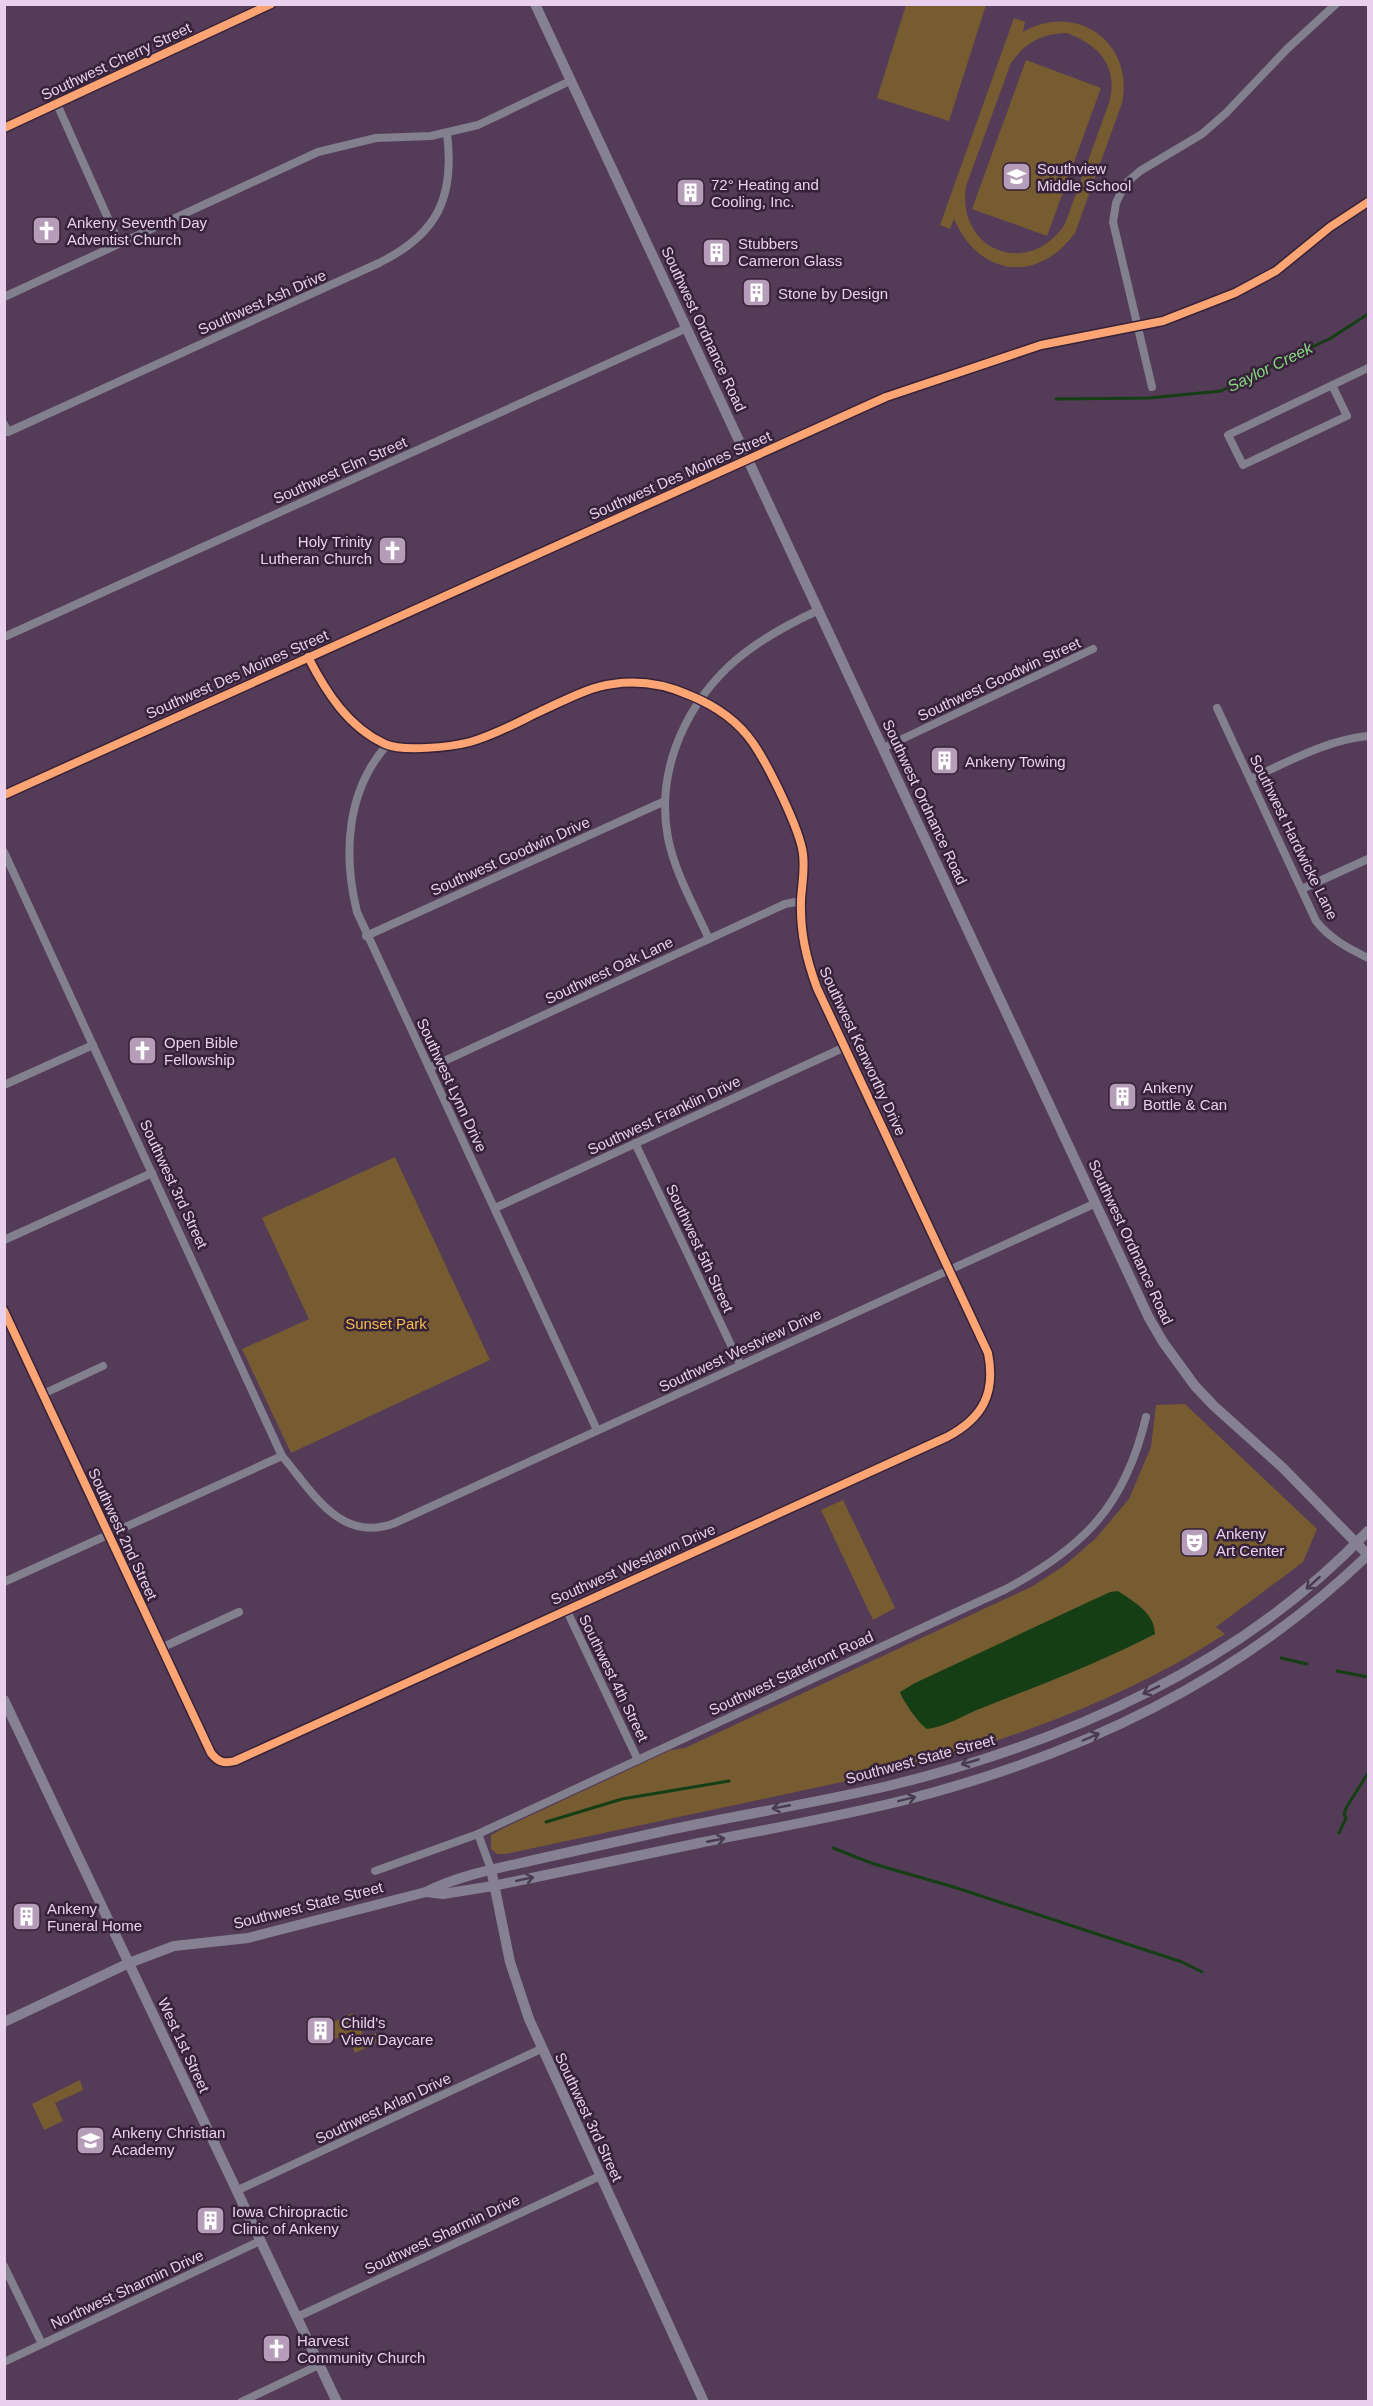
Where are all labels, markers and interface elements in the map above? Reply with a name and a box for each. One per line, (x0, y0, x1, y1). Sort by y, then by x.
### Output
street label: Southwest Cherry Street (38, 18, 194, 103)
place label: Southview Middle School (1037, 160, 1131, 194)
school or university icon: Southview Middle School (1000, 161, 1032, 193)
place label: 72° Heating and Cooling, Inc. (711, 176, 819, 210)
building icon: 72° Heating and Cooling, Inc. (674, 177, 706, 209)
place label: Ankeny Seventh Day Adventist Church (67, 214, 208, 248)
church icon: Ankeny Seventh Day Adventist Church (30, 215, 62, 247)
place label: Stubbers Cameron Glass (738, 235, 842, 269)
building icon: Stubbers Cameron Glass (701, 236, 733, 268)
street label: Southwest Ordnance Road (658, 244, 750, 414)
street label: Southwest Ash Drive (195, 266, 329, 338)
building icon: Stone by Design (741, 277, 773, 309)
place label: Stone by Design (778, 285, 888, 302)
water label: Saylor Creek (1225, 339, 1316, 395)
street label: Southwest Des Moines Street (586, 427, 774, 523)
street label: Southwest Elm Street (271, 433, 410, 507)
place label: Holy Trinity Lutheran Church (260, 533, 372, 567)
church icon: Holy Trinity Lutheran Church (377, 534, 409, 566)
street label: Southwest Des Moines Street (143, 626, 331, 722)
street label: Southwest Goodwin Street (915, 633, 1084, 724)
street label: Southwest Ordnance Road (879, 717, 971, 887)
building icon: Ankeny Towing (928, 745, 960, 777)
street label: Southwest Hardwicke Lane (1247, 752, 1341, 922)
place label: Ankeny Towing (965, 753, 1066, 770)
street label: Southwest Goodwin Drive (428, 813, 592, 899)
street label: Southwest Oak Lane (542, 933, 676, 1007)
street label: Southwest Kenworthy Drive (816, 964, 910, 1138)
street label: Southwest Lynn Drive (414, 1016, 490, 1154)
place label: Open Bible Fellowship (164, 1034, 238, 1068)
church icon: Open Bible Fellowship (127, 1035, 159, 1067)
street label: Southwest Franklin Drive (585, 1072, 743, 1158)
place label: Ankeny Bottle & Can (1143, 1079, 1227, 1113)
building icon: Ankeny Bottle & Can (1106, 1080, 1138, 1112)
street label: Southwest 3rd Street (137, 1117, 212, 1252)
street label: Southwest Ordnance Road (1085, 1157, 1177, 1327)
street label: Southwest 5th Street (663, 1181, 737, 1315)
street label: Southwest Westview Drive (656, 1305, 824, 1395)
park label: Sunset Park (345, 1315, 427, 1332)
street label: Southwest 2nd Street (85, 1465, 161, 1603)
street label: Southwest Westlawn Drive (548, 1520, 718, 1608)
place label: Ankeny Art Center (1216, 1525, 1284, 1559)
theatre icon: Ankeny Art Center (1179, 1526, 1211, 1558)
one-way arrow (1306, 1576, 1321, 1590)
street label: Southwest 4th Street (576, 1612, 653, 1745)
street label: Southwest Statefront Road (706, 1627, 876, 1719)
one-way arrow (1143, 1684, 1161, 1696)
street label: Southwest State Street (844, 1731, 997, 1787)
one-way arrow (1082, 1731, 1100, 1742)
one-way arrow (961, 1757, 980, 1768)
one-way arrow (897, 1793, 916, 1805)
one-way arrow (772, 1802, 791, 1813)
one-way arrow (705, 1834, 725, 1845)
one-way arrow (515, 1873, 534, 1884)
street label: Southwest State Street (232, 1878, 385, 1932)
place label: Ankeny Funeral Home (47, 1900, 142, 1934)
building icon: Ankeny Funeral Home (10, 1901, 42, 1933)
street label: West 1st Street (155, 1995, 214, 2096)
place label: Child's View Daycare (341, 2014, 433, 2048)
building icon: Child's View Daycare (304, 2015, 336, 2047)
street label: Southwest 3rd Street (552, 2050, 627, 2185)
street label: Southwest Arlan Drive (313, 2069, 453, 2147)
place label: Ankeny Christian Academy (112, 2124, 225, 2158)
school or university icon: Ankeny Christian Academy (75, 2125, 107, 2157)
street label: Southwest Sharmin Drive (362, 2191, 522, 2277)
place label: Iowa Chiropractic Clinic of Ankeny (232, 2203, 348, 2237)
building icon: Iowa Chiropractic Clinic of Ankeny (195, 2204, 227, 2236)
street label: Northwest Sharmin Drive (48, 2246, 206, 2332)
place label: Harvest Community Church (297, 2332, 425, 2366)
church icon: Harvest Community Church (260, 2333, 292, 2365)

